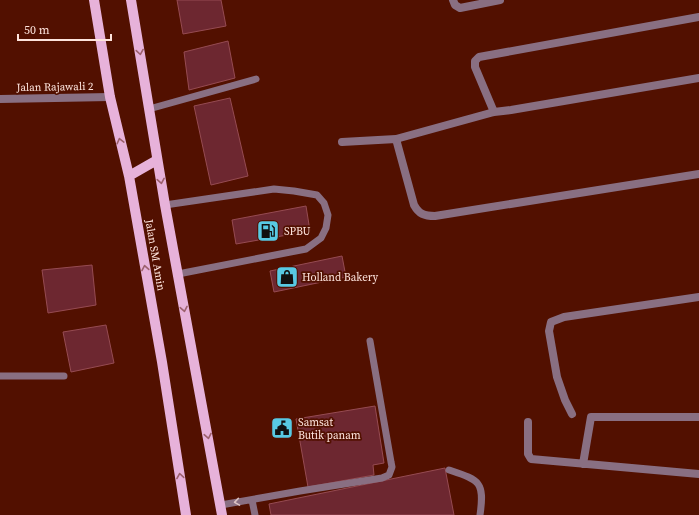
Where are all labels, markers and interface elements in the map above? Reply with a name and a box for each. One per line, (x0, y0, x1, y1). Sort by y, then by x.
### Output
scale bar (18, 16, 111, 42)
text: 50 m (24, 22, 50, 38)
one-way arrow (135, 49, 144, 55)
street label: Jalan Rajawali 2 (15, 79, 94, 95)
one-way arrow (117, 138, 125, 144)
one-way arrow (156, 177, 165, 184)
street label: Jalan SM Amin (141, 217, 169, 292)
fuel station icon: SPBU (255, 218, 281, 244)
place label: SPBU (284, 224, 310, 239)
shop icon: Holland Bakery (274, 264, 300, 290)
one-way arrow (142, 265, 150, 272)
place label: Holland Bakery (302, 270, 379, 285)
one-way arrow (179, 305, 188, 312)
public building icon: Samsat Butik panam (269, 415, 295, 441)
place label: Samsat Butik panam (298, 415, 361, 443)
one-way arrow (203, 433, 212, 439)
one-way arrow (176, 473, 185, 480)
one-way arrow (233, 497, 240, 506)

